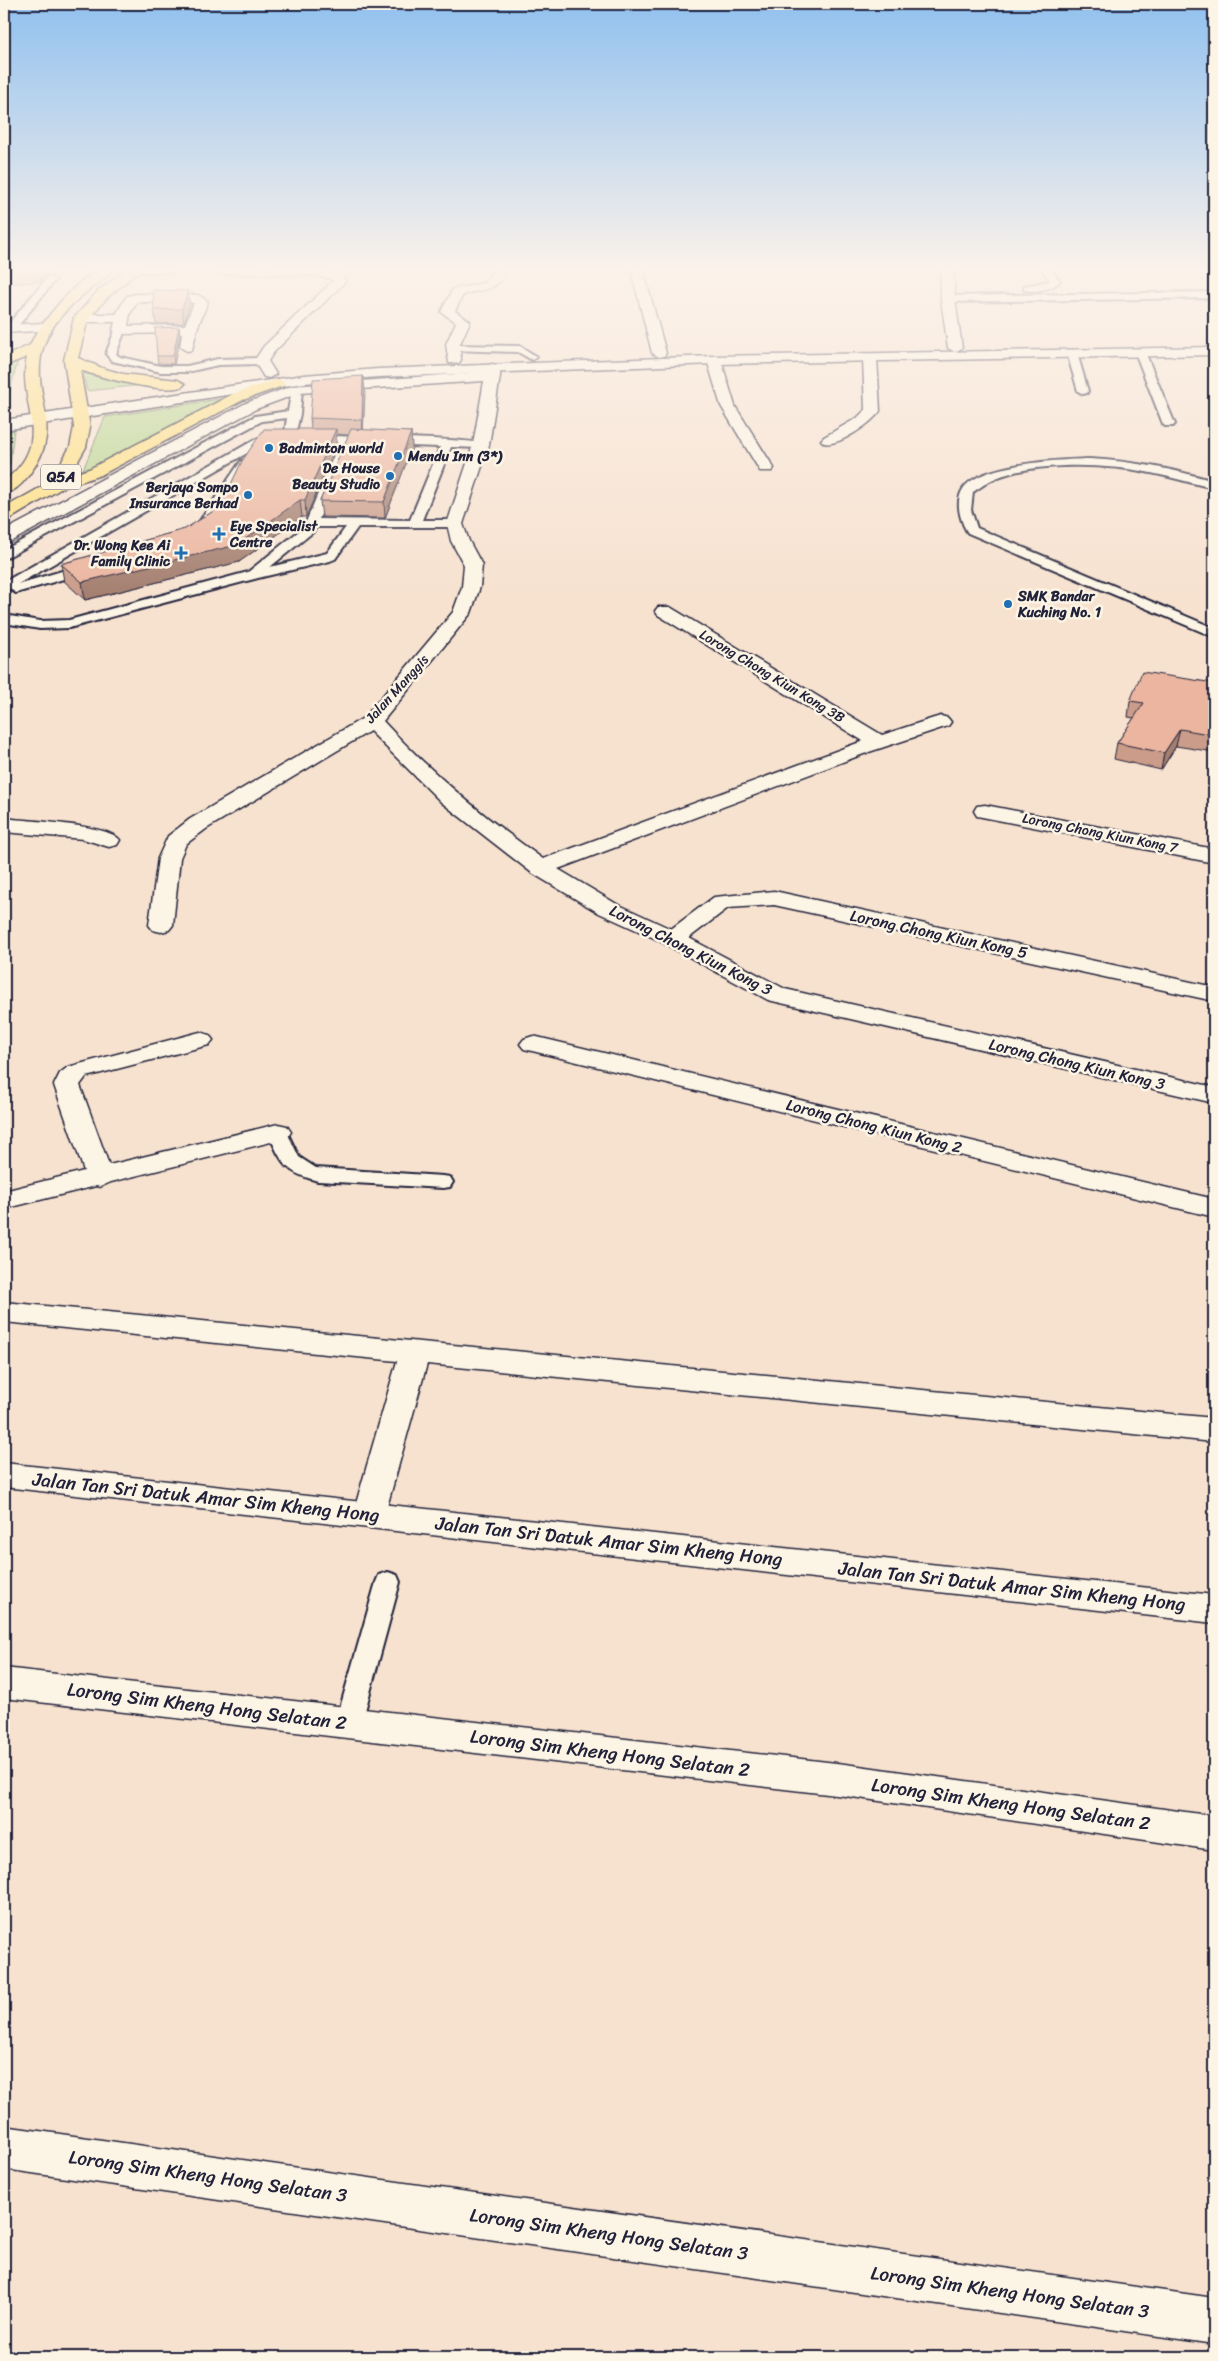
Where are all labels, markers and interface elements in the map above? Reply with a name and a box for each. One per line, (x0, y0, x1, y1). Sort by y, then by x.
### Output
place label: Badminton world (279, 436, 384, 461)
marker: Badminton world (263, 442, 275, 454)
place label: Mendu Inn (3*) (407, 444, 503, 469)
marker: Mendu Inn (3*) (392, 450, 404, 462)
place label: De House Beauty Studio (292, 456, 381, 497)
road number: Q5A (41, 464, 81, 490)
marker: De House Beauty Studio (384, 470, 396, 482)
place label: Berjaya Sompo Insurance Berhad (129, 475, 240, 516)
marker: Berjaya Sompo Insurance Berhad (242, 489, 254, 501)
place label: Eye Specialist Centre (229, 514, 318, 555)
marker: Eye Specialist Centre (212, 527, 226, 541)
place label: Dr. Wong Kee Ai Family Clinic (74, 533, 171, 574)
marker: Dr. Wong Kee Ai Family Clinic (174, 546, 188, 560)
place label: SMK Bandar Kuching No. 1 (1017, 584, 1101, 625)
marker: SMK Bandar Kuching No. 1 (1002, 598, 1014, 610)
street label: Lorong Chong Kiun Kong 3B (694, 622, 850, 730)
street label: Jalan Manggis (358, 648, 435, 730)
street label: Lorong Chong Kiun Kong 7 (1020, 806, 1181, 861)
street label: Lorong Chong Kiun Kong 3 (604, 896, 778, 1004)
street label: Lorong Chong Kiun Kong 5 (847, 901, 1031, 967)
street label: Lorong Chong Kiun Kong 3 (986, 1030, 1168, 1098)
street label: Lorong Chong Kiun Kong 2 (783, 1090, 965, 1162)
street label: Jalan Tan Sri Datuk Amar Sim Kheng Hong (30, 1462, 382, 1532)
street label: Jalan Tan Sri Datuk Amar Sim Kheng Hong (433, 1506, 785, 1576)
street label: Jalan Tan Sri Datuk Amar Sim Kheng Hong (836, 1551, 1188, 1621)
street label: Lorong Sim Kheng Hong Selatan 2 (65, 1672, 349, 1740)
street label: Lorong Sim Kheng Hong Selatan 2 (468, 1719, 752, 1787)
street label: Lorong Sim Kheng Hong Selatan 2 (869, 1768, 1153, 1840)
street label: Lorong Sim Kheng Hong Selatan 3 (67, 2140, 350, 2212)
street label: Lorong Sim Kheng Hong Selatan 3 (468, 2198, 751, 2270)
street label: Lorong Sim Kheng Hong Selatan 3 (869, 2256, 1152, 2328)

